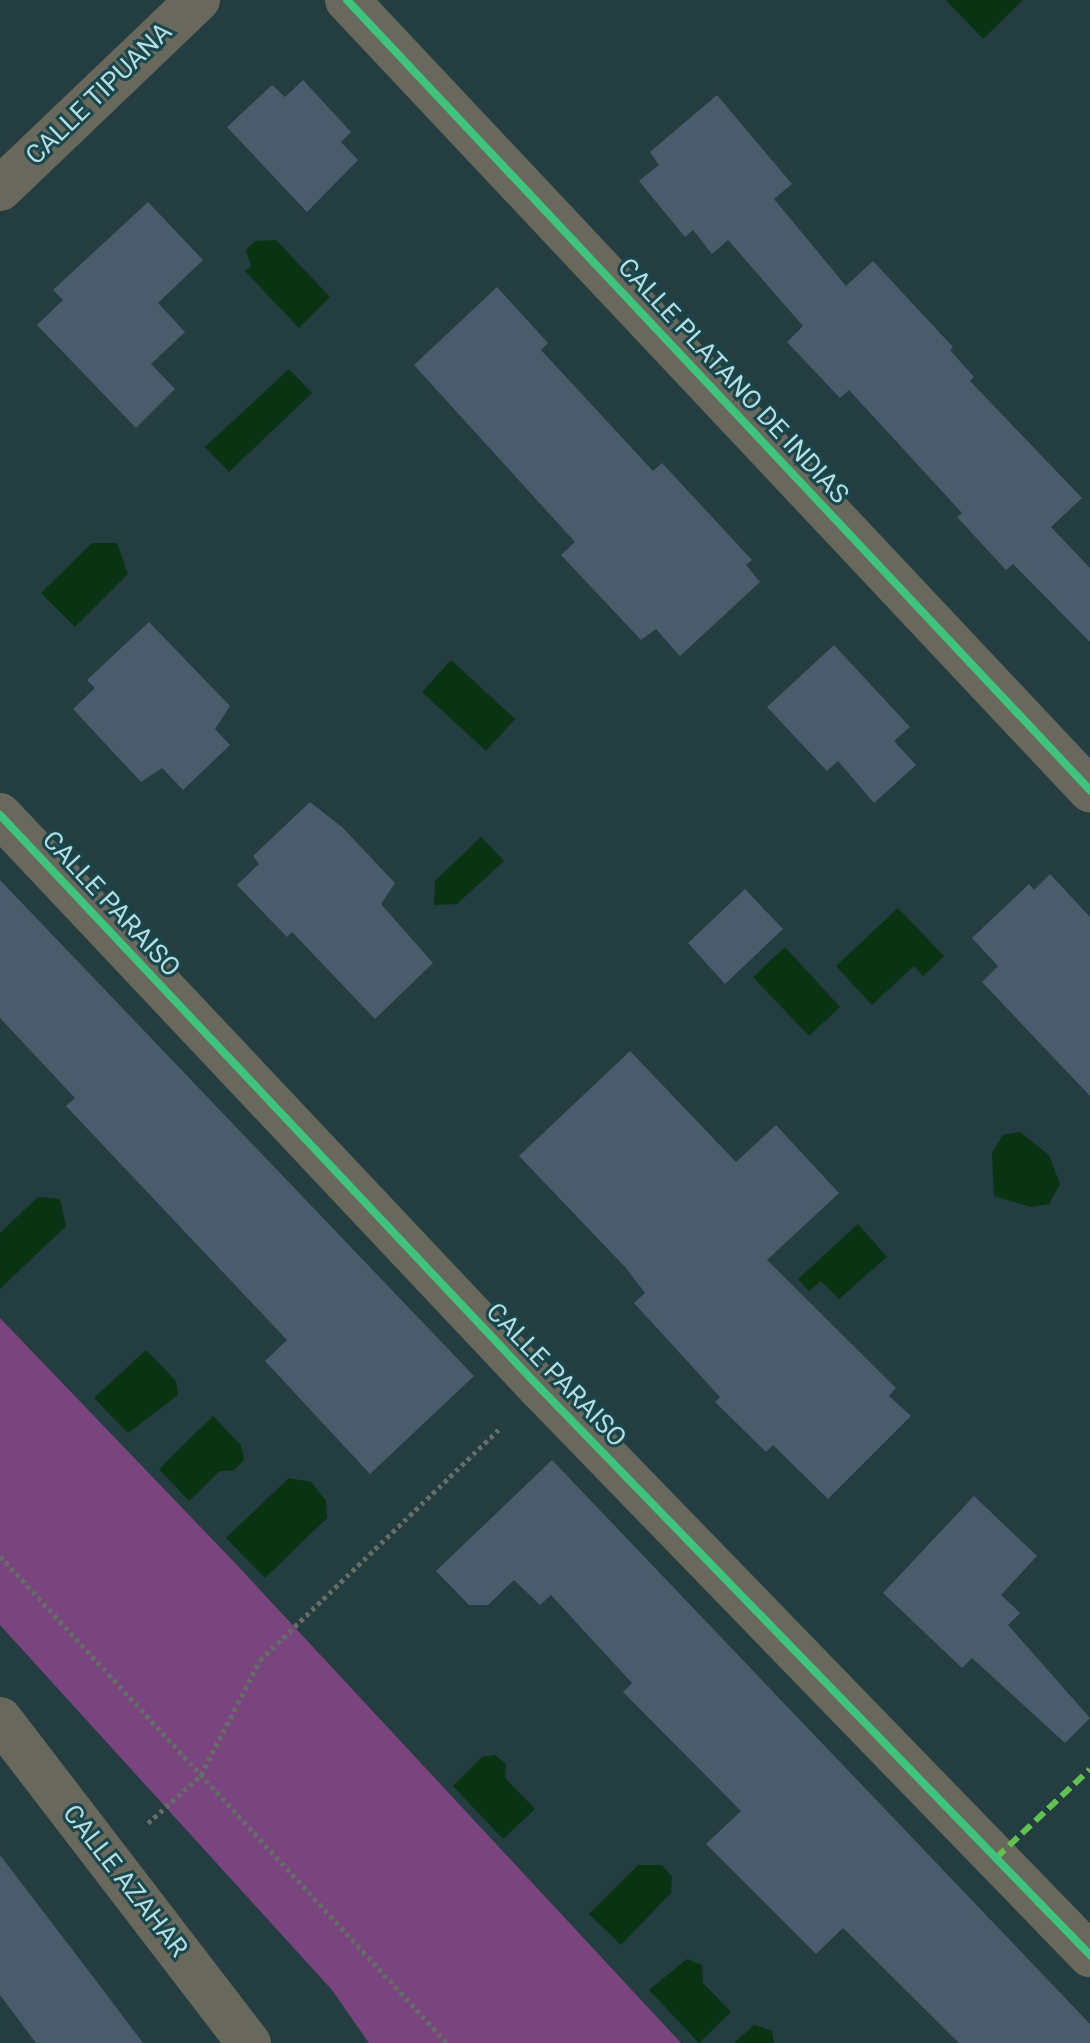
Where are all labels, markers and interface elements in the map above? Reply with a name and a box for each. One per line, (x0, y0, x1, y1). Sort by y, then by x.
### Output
street label: CALLE TIPUANA (19, 16, 179, 172)
street label: CALLE PLATANO DE INDIAS (611, 252, 855, 510)
street label: CALLE PARAISO (35, 825, 187, 983)
street label: CALLE PARAISO (479, 1297, 633, 1453)
street label: CALLE AZAHAR (56, 1799, 194, 1963)

